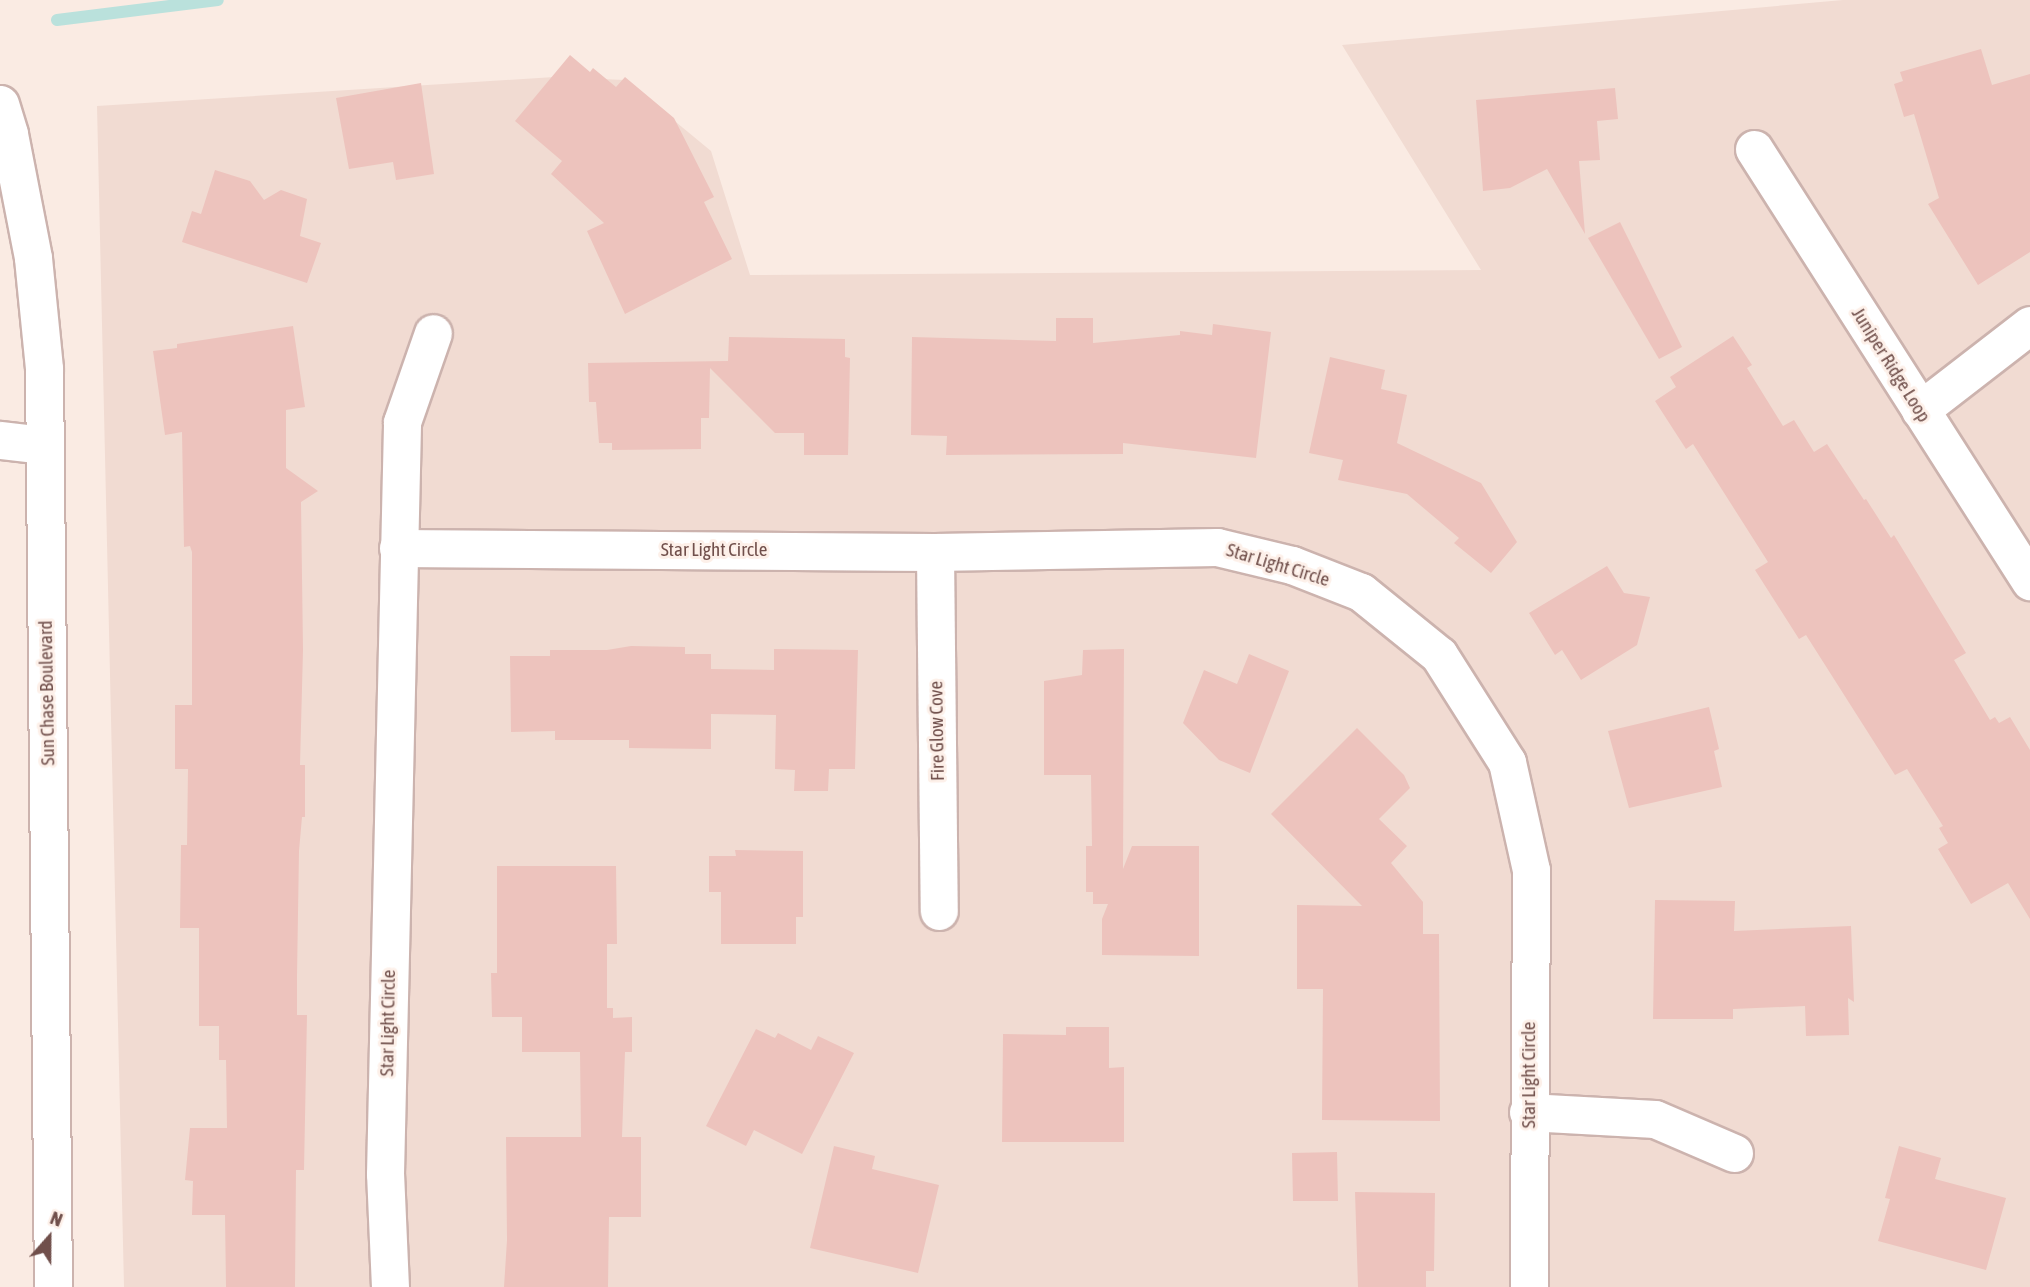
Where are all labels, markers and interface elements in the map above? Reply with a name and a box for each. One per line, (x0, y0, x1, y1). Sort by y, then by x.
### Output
street label: Juniper Ridge Loop (1847, 303, 1935, 427)
street label: Star Light Circle (1224, 538, 1332, 592)
street label: Star Light Circle (661, 539, 767, 561)
street label: Sun Chase Boulevard (34, 620, 60, 766)
street label: Fire Glow Cove (925, 681, 949, 781)
street label: Star Light Circle (376, 969, 400, 1077)
street label: Star Light Circle (1518, 1022, 1540, 1128)
north arrow (14, 1203, 84, 1273)
text: N (47, 1206, 66, 1231)

